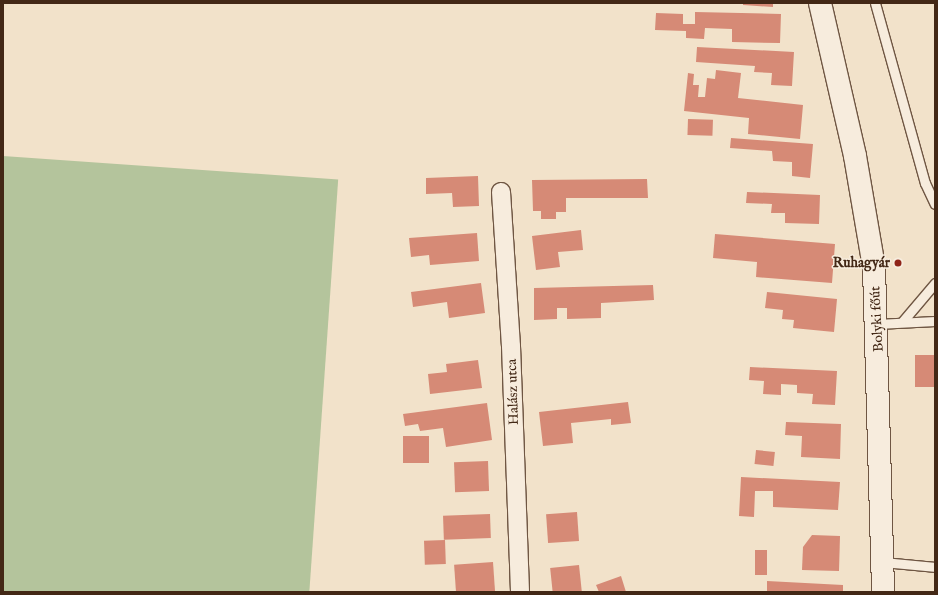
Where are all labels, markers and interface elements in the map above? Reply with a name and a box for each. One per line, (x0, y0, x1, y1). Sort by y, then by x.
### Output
place label: Ruhagyár (833, 255, 890, 271)
marker: Ruhagyár (893, 258, 903, 268)
street label: Bolyki főút (867, 286, 887, 352)
street label: Halász utca (503, 358, 523, 426)

